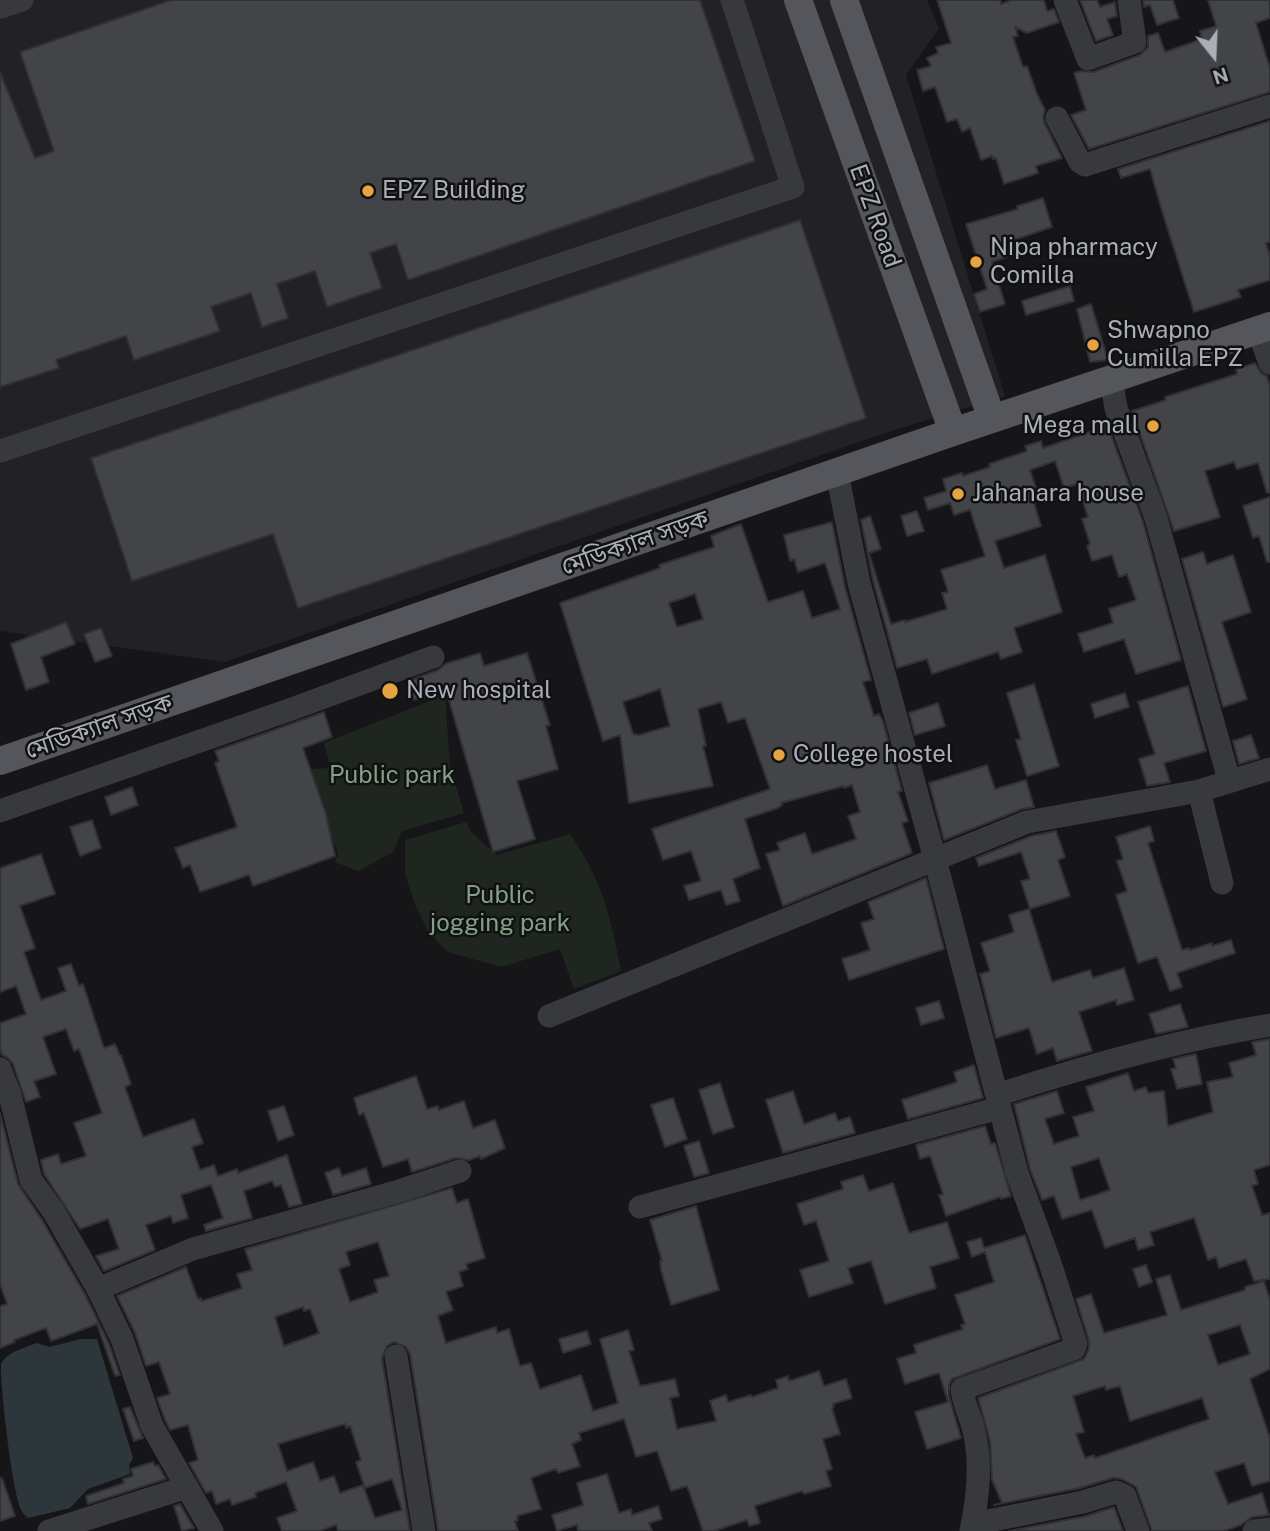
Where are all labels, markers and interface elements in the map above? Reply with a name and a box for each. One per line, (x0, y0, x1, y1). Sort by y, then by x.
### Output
north arrow (1179, 21, 1249, 91)
text: N (1210, 63, 1231, 89)
street label: EPZ Road (843, 160, 907, 272)
place label: EPZ Building (382, 177, 525, 205)
marker: EPZ Building (360, 183, 376, 199)
place label: Nipa pharmacy Comilla (990, 234, 1158, 290)
marker: Nipa pharmacy Comilla (968, 254, 984, 270)
place label: Shwapno Cumilla EPZ (1107, 317, 1243, 373)
marker: Shwapno Cumilla EPZ (1085, 337, 1101, 353)
place label: Mega mall (1023, 412, 1139, 440)
marker: Mega mall (1145, 418, 1161, 434)
place label: Jahanara house (972, 480, 1144, 508)
marker: Jahanara house (950, 486, 966, 502)
street label: মেডিক্যাল সড়ক (558, 504, 712, 582)
place label: New hospital (406, 677, 551, 705)
marker: New hospital (380, 681, 400, 701)
street label: মেডিক্যাল সড়ক (22, 688, 176, 766)
place label: College hostel (793, 741, 953, 769)
marker: College hostel (771, 747, 787, 763)
park label: Public park (329, 762, 455, 790)
park label: Public jogging park (430, 882, 570, 938)

